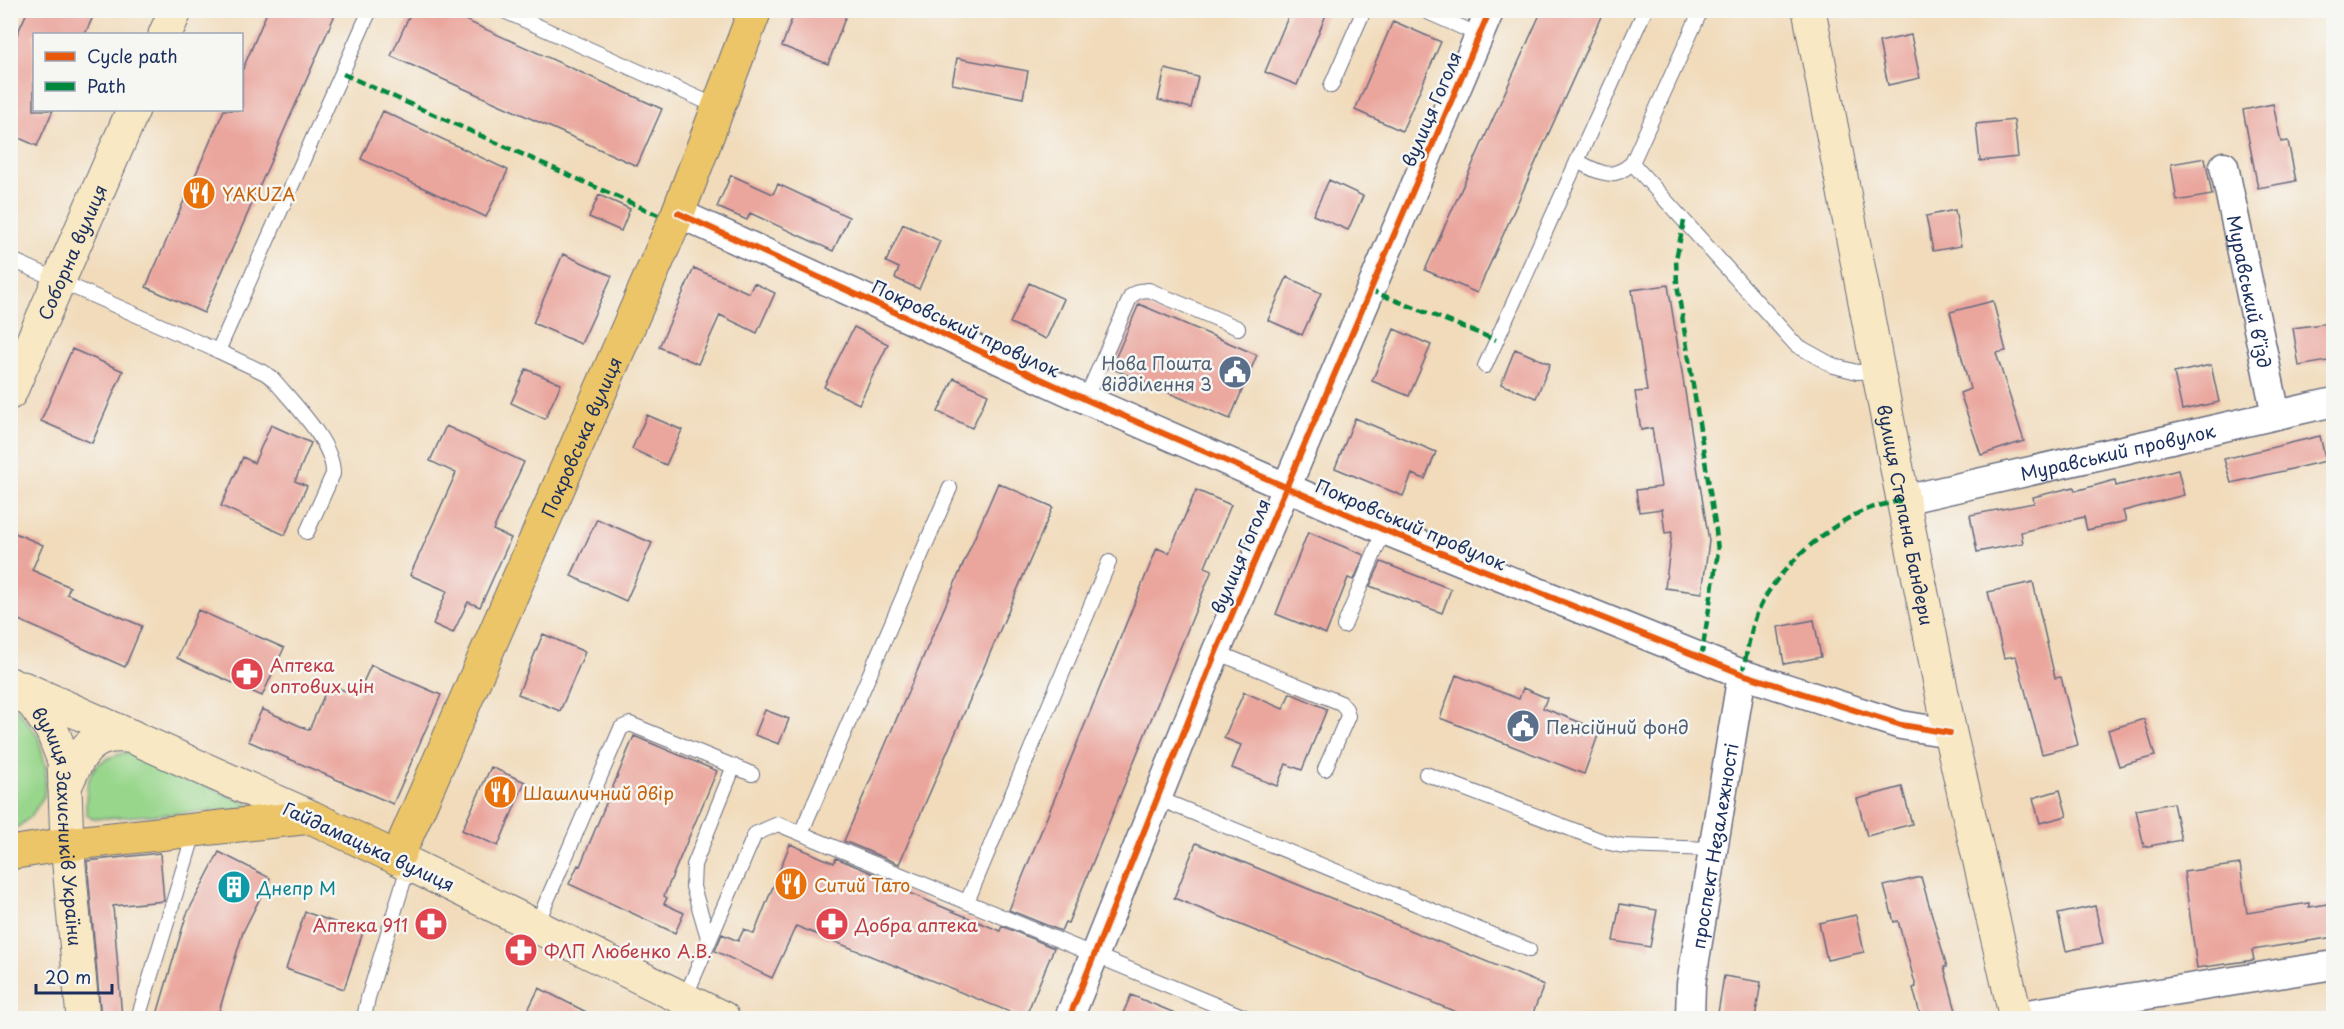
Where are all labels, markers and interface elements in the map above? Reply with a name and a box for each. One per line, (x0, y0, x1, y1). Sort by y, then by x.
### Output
legend (33, 33, 243, 111)
text: Cycle path (87, 42, 178, 69)
street label: вулиця Гоголя (1395, 47, 1467, 171)
text: Path (87, 72, 126, 99)
restaurant icon: YAKUZA (181, 175, 217, 211)
street label: Соборна вулиця (30, 180, 113, 324)
place label: YAKUZA (222, 180, 295, 207)
street label: Муравський в’їзд (2221, 212, 2279, 370)
street label: Покровський провулок (868, 273, 1065, 384)
place label: Нова Пошта відділення 3 (1101, 349, 1213, 397)
street label: Покровська вулиця (534, 352, 627, 521)
public building icon: Нова Пошта відділення 3 (1217, 354, 1253, 390)
street label: вулиця Степана Бандери (1871, 402, 1941, 627)
street label: Муравський провулок (2017, 416, 2218, 486)
street label: Покровський провулок (1312, 472, 1511, 577)
street label: вулиця Гоголя (1204, 494, 1276, 618)
place label: Аптека оптових цін (270, 651, 374, 699)
pharmacy icon: Аптека оптових цін (229, 656, 265, 692)
street label: вулиця Захисників України (26, 701, 90, 947)
public building icon: Пенсійний фонд (1505, 708, 1541, 744)
place label: Пенсійний фонд (1546, 713, 1689, 740)
street label: проспект Незалежності (1684, 741, 1744, 951)
restaurant icon: Шашличний двір (482, 774, 518, 810)
place label: Шашличний двір (523, 779, 674, 806)
street label: Гайдамацька вулиця (279, 794, 459, 898)
restaurant icon: Ситий Тато (773, 866, 809, 902)
building icon: Днепр М (216, 869, 252, 905)
place label: Ситий Тато (814, 871, 910, 898)
place label: Днепр М (256, 874, 336, 901)
pharmacy icon: Аптека 911 (413, 906, 449, 942)
pharmacy icon: Добра аптека (814, 906, 850, 942)
place label: Аптека 911 (313, 911, 408, 938)
place label: Добра аптека (854, 911, 979, 938)
pharmacy icon: ФЛП Любенко А.В. (503, 932, 539, 968)
place label: ФЛП Любенко А.В. (544, 937, 712, 964)
scale bar (36, 957, 112, 995)
text: 20 m (45, 963, 91, 990)

